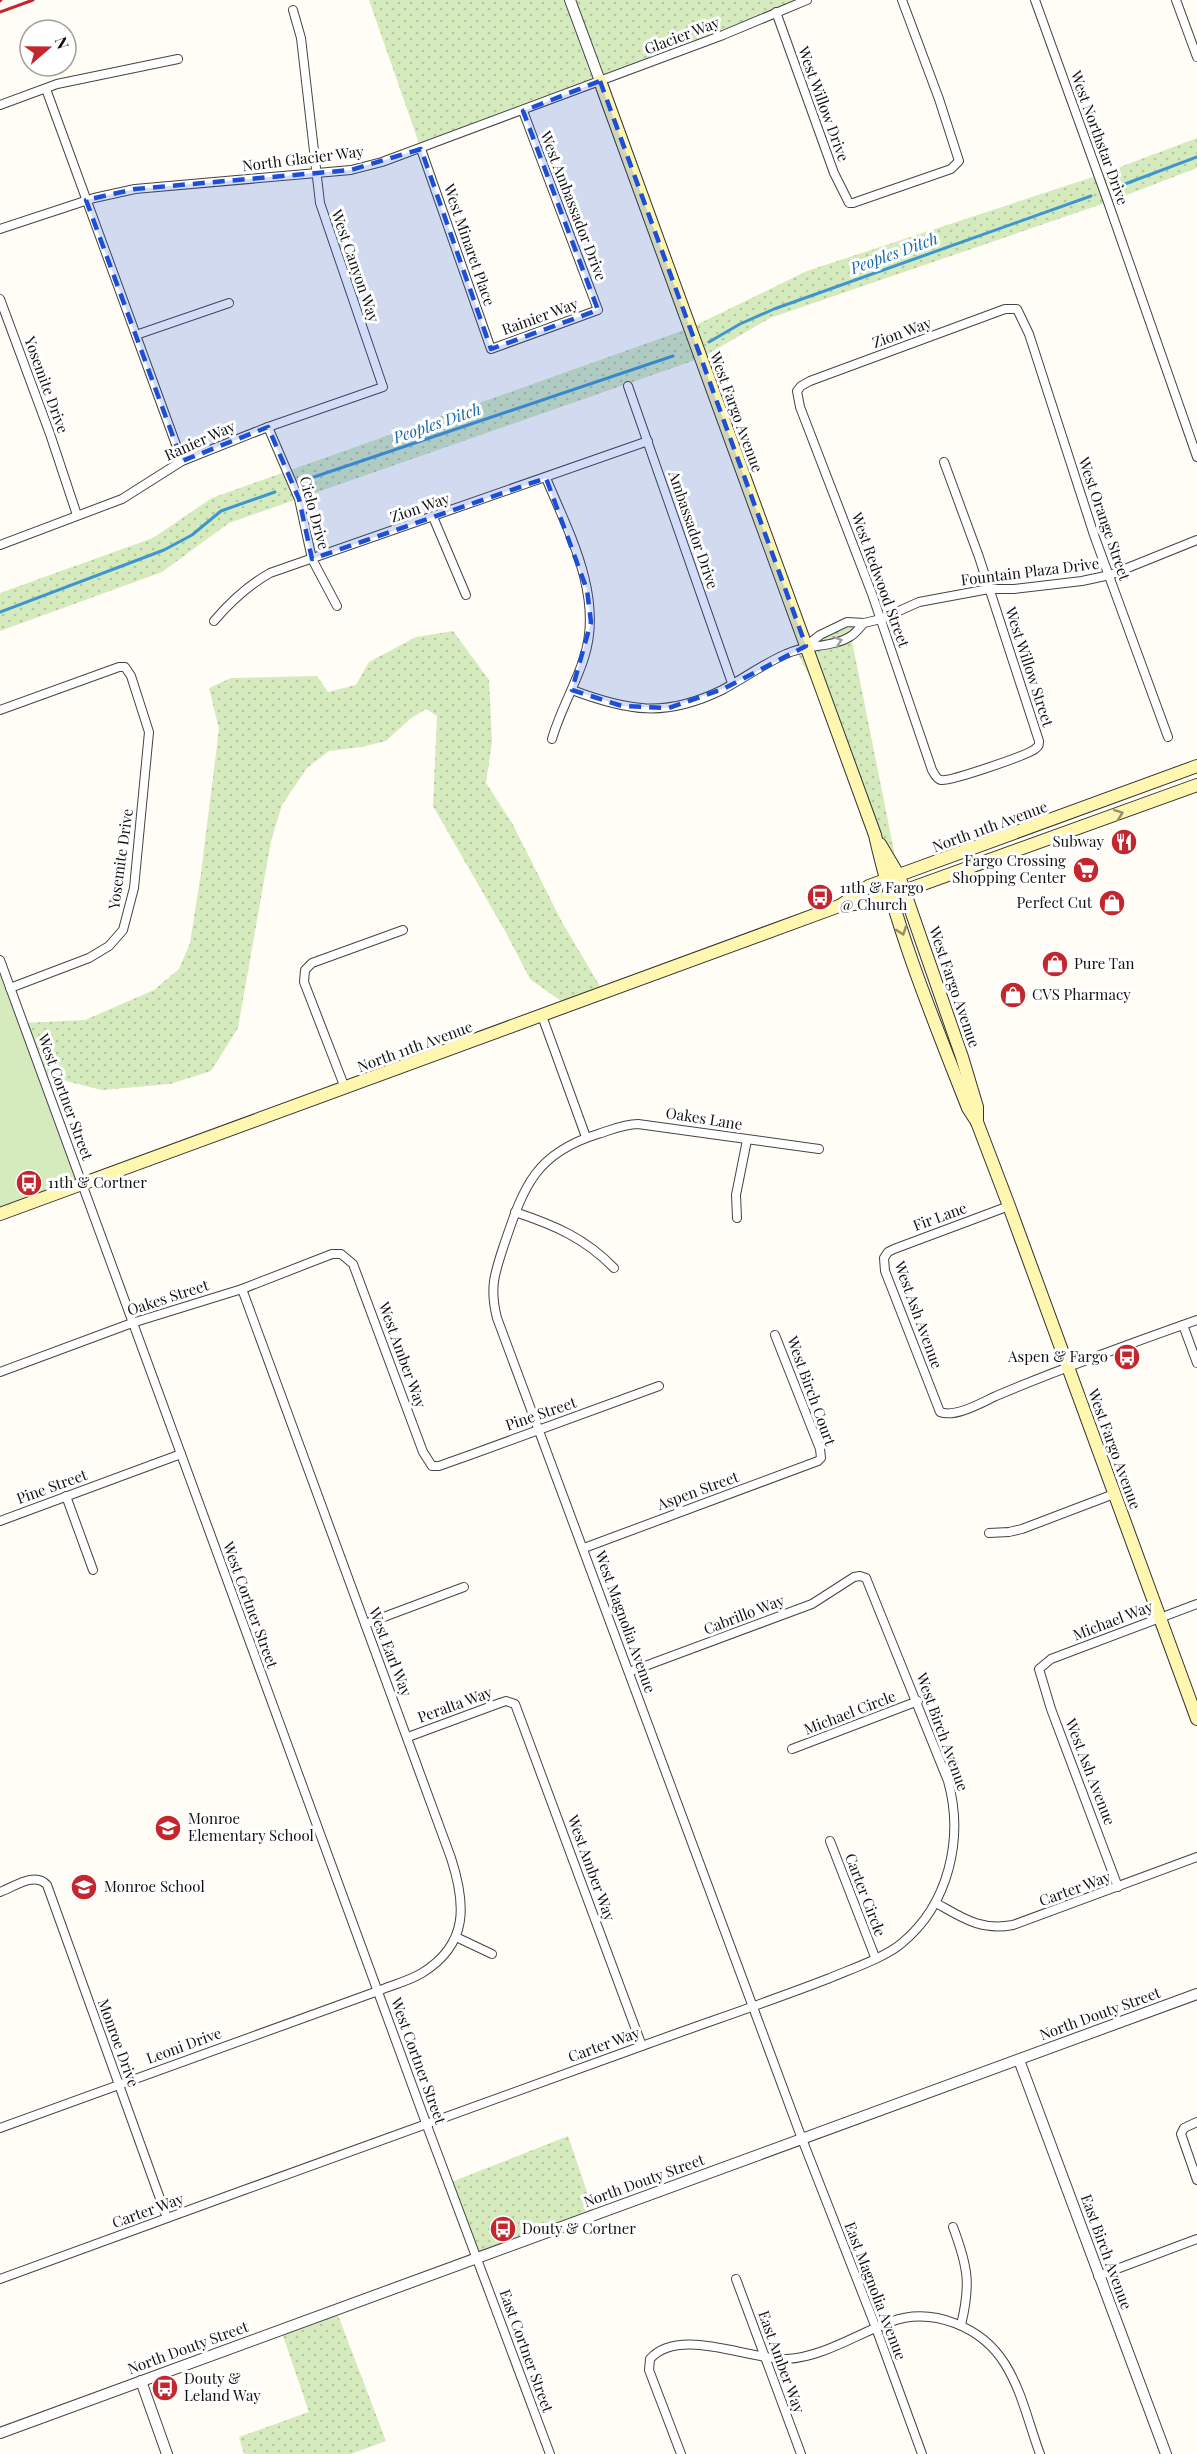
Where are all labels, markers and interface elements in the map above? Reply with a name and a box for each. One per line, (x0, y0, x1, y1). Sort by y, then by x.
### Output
street label: Glacier Way (641, 11, 722, 59)
north arrow (18, 18, 78, 78)
text: N (51, 34, 75, 52)
street label: West Willow Drive (794, 42, 854, 164)
street label: West Northstar Drive (1066, 67, 1133, 207)
street label: West Ambassador Drive (536, 127, 612, 283)
street label: North Glacier Way (241, 141, 365, 175)
street label: West Minaret Place (439, 180, 500, 308)
street label: West Canyon Way (327, 206, 385, 325)
water label: Peoples Ditch (846, 227, 940, 278)
street label: Rainier Way (499, 293, 581, 339)
street label: Zion Way (869, 312, 934, 352)
street label: Yosemite Drive (20, 333, 74, 436)
street label: West Fargo Avenue (706, 348, 768, 475)
water label: Peoples Ditch (389, 398, 484, 448)
street label: Ranier Way (161, 415, 239, 465)
street label: West Orange Street (1074, 453, 1136, 584)
street label: Ambassador Drive (664, 467, 723, 591)
street label: Cielo Drive (296, 474, 334, 552)
street label: Zion Way (387, 487, 452, 527)
street label: West Redwood Street (847, 508, 915, 651)
street label: Fountain Plaza Drive (960, 553, 1100, 589)
street label: West Willow Street (1001, 603, 1059, 730)
one-way arrow (832, 635, 843, 648)
street label: North 11th Avenue (929, 796, 1050, 856)
street label: Yosemite Drive (103, 807, 137, 911)
one-way arrow (1112, 809, 1123, 821)
restaurant icon: Subway (1109, 827, 1139, 857)
place label: Subway (1052, 831, 1104, 851)
place label: Fargo Crossing Shopping Center (952, 850, 1066, 887)
supermarket icon: Fargo Crossing Shopping Center (1071, 855, 1101, 885)
place label: 11th & Fargo @ Church (840, 877, 924, 914)
bus stop icon: 11th & Fargo @ Church (805, 882, 835, 912)
shop icon: Perfect Cut (1097, 888, 1127, 918)
place label: Perfect Cut (1016, 892, 1093, 912)
street label: West Fargo Avenue (925, 923, 985, 1050)
one-way arrow (894, 925, 907, 936)
shop icon: Pure Tan (1040, 949, 1070, 979)
place label: Pure Tan (1074, 953, 1134, 973)
shop icon: CVS Pharmacy (998, 980, 1028, 1010)
place label: CVS Pharmacy (1032, 984, 1131, 1004)
street label: North 11th Avenue (354, 1016, 475, 1076)
street label: West Cortner Street (33, 1030, 98, 1163)
street label: Oakes Lane (664, 1102, 744, 1134)
bus stop icon: 11th & Cortner (14, 1168, 44, 1198)
place label: 11th & Cortner (48, 1172, 147, 1192)
street label: Fir Lane (910, 1197, 969, 1235)
street label: West Ash Avenue (890, 1257, 948, 1371)
street label: Oakes Street (124, 1274, 212, 1320)
street label: West Amber Way (374, 1298, 432, 1411)
street label: West Birch Court (783, 1332, 841, 1449)
bus stop icon: Aspen & Fargo (1112, 1342, 1142, 1372)
place label: Aspen & Fargo (1007, 1346, 1108, 1366)
street label: West Fargo Avenue (1084, 1385, 1146, 1512)
street label: Pine Street (503, 1391, 579, 1435)
street label: Pine Street (14, 1464, 90, 1508)
street label: Aspen Street (653, 1466, 742, 1514)
street label: West Cortner Street (218, 1538, 283, 1671)
street label: West Magnolia Avenue (591, 1547, 661, 1695)
street label: Cabrillo Way (700, 1589, 787, 1639)
street label: Michael Way (1070, 1596, 1156, 1644)
street label: West Earl Way (364, 1603, 417, 1699)
street label: West Birch Avenue (912, 1669, 974, 1794)
street label: Peralta Way (414, 1681, 495, 1727)
street label: Michael Circle (801, 1685, 898, 1739)
street label: West Ash Avenue (1061, 1714, 1120, 1828)
place label: Monroe Elementary School (188, 1808, 314, 1845)
street label: West Amber Way (563, 1811, 621, 1924)
school or university icon: Monroe Elementary School (153, 1813, 183, 1843)
street label: Carter Circle (841, 1850, 891, 1939)
street label: Carter Way (1036, 1866, 1114, 1910)
school or university icon: Monroe School (69, 1872, 99, 1902)
place label: Monroe School (104, 1876, 205, 1896)
street label: North Douty Street (1036, 1982, 1164, 2044)
street label: West Cortner Street (386, 1994, 451, 2127)
street label: Monroe Drive (94, 1996, 144, 2090)
street label: Leoni Drive (143, 2022, 224, 2068)
street label: Carter Way (565, 2022, 643, 2066)
street label: North Douty Street (580, 2149, 708, 2211)
street label: Carter Way (109, 2188, 187, 2232)
street label: East Birch Avenue (1077, 2191, 1137, 2312)
bus stop icon: Douty & Cortner (488, 2214, 518, 2244)
place label: Douty & Cortner (522, 2218, 636, 2238)
street label: East Magnolia Avenue (840, 2219, 911, 2362)
street label: East Cortner Street (495, 2286, 559, 2416)
street label: East Amber Way (754, 2308, 810, 2416)
street label: North Douty Street (124, 2316, 252, 2378)
place label: Douty & Leland Way (184, 2368, 261, 2405)
bus stop icon: Douty & Leland Way (150, 2373, 180, 2403)

